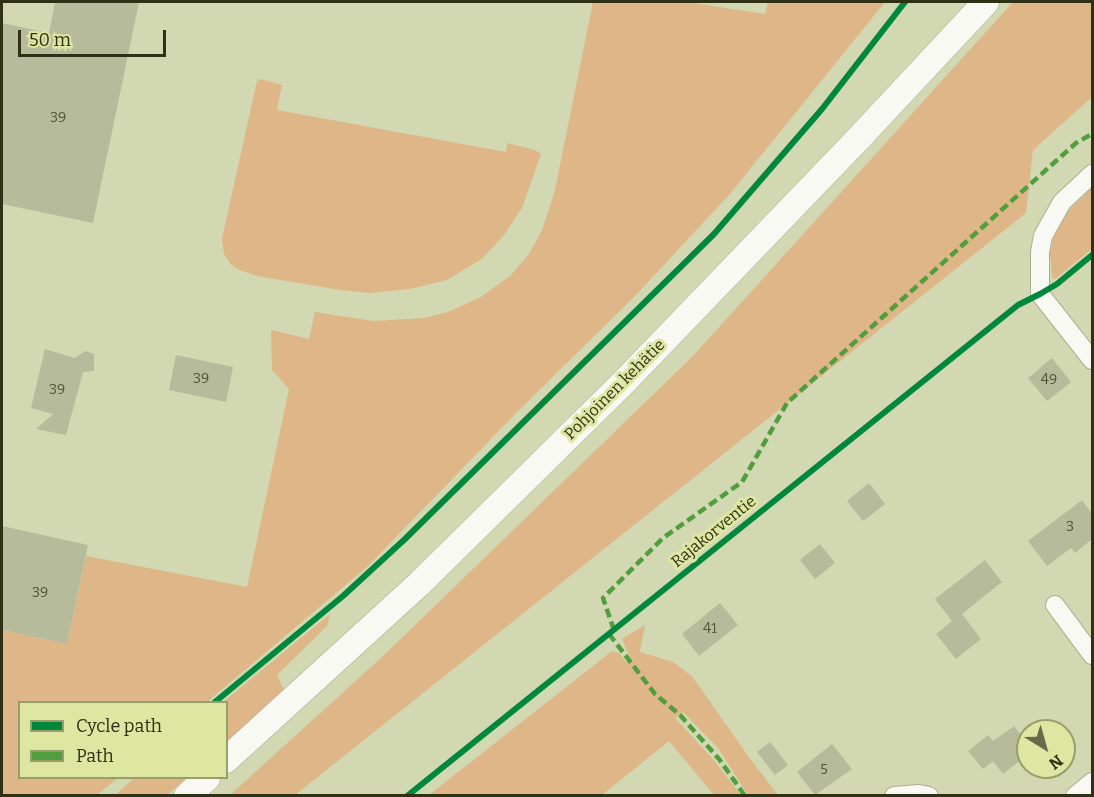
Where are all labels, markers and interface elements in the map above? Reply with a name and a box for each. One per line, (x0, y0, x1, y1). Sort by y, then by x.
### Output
scale bar (21, 18, 170, 56)
text: 50 m (29, 29, 71, 51)
house number: 39 (50, 110, 66, 126)
street label: Pohjoinen kehätie (561, 336, 669, 444)
house number: 39 (193, 371, 209, 387)
house number: 49 (1041, 372, 1057, 388)
house number: 39 (49, 382, 65, 398)
street label: Rajakorventie (668, 492, 760, 572)
house number: 3 (1066, 519, 1074, 535)
house number: 39 (32, 585, 48, 601)
house number: 41 (703, 621, 717, 637)
legend (18, 701, 228, 779)
text: Cycle path (76, 715, 162, 737)
north arrow (1016, 719, 1076, 779)
text: Path (76, 745, 114, 767)
text: N (1045, 751, 1067, 773)
house number: 5 (820, 762, 828, 778)

